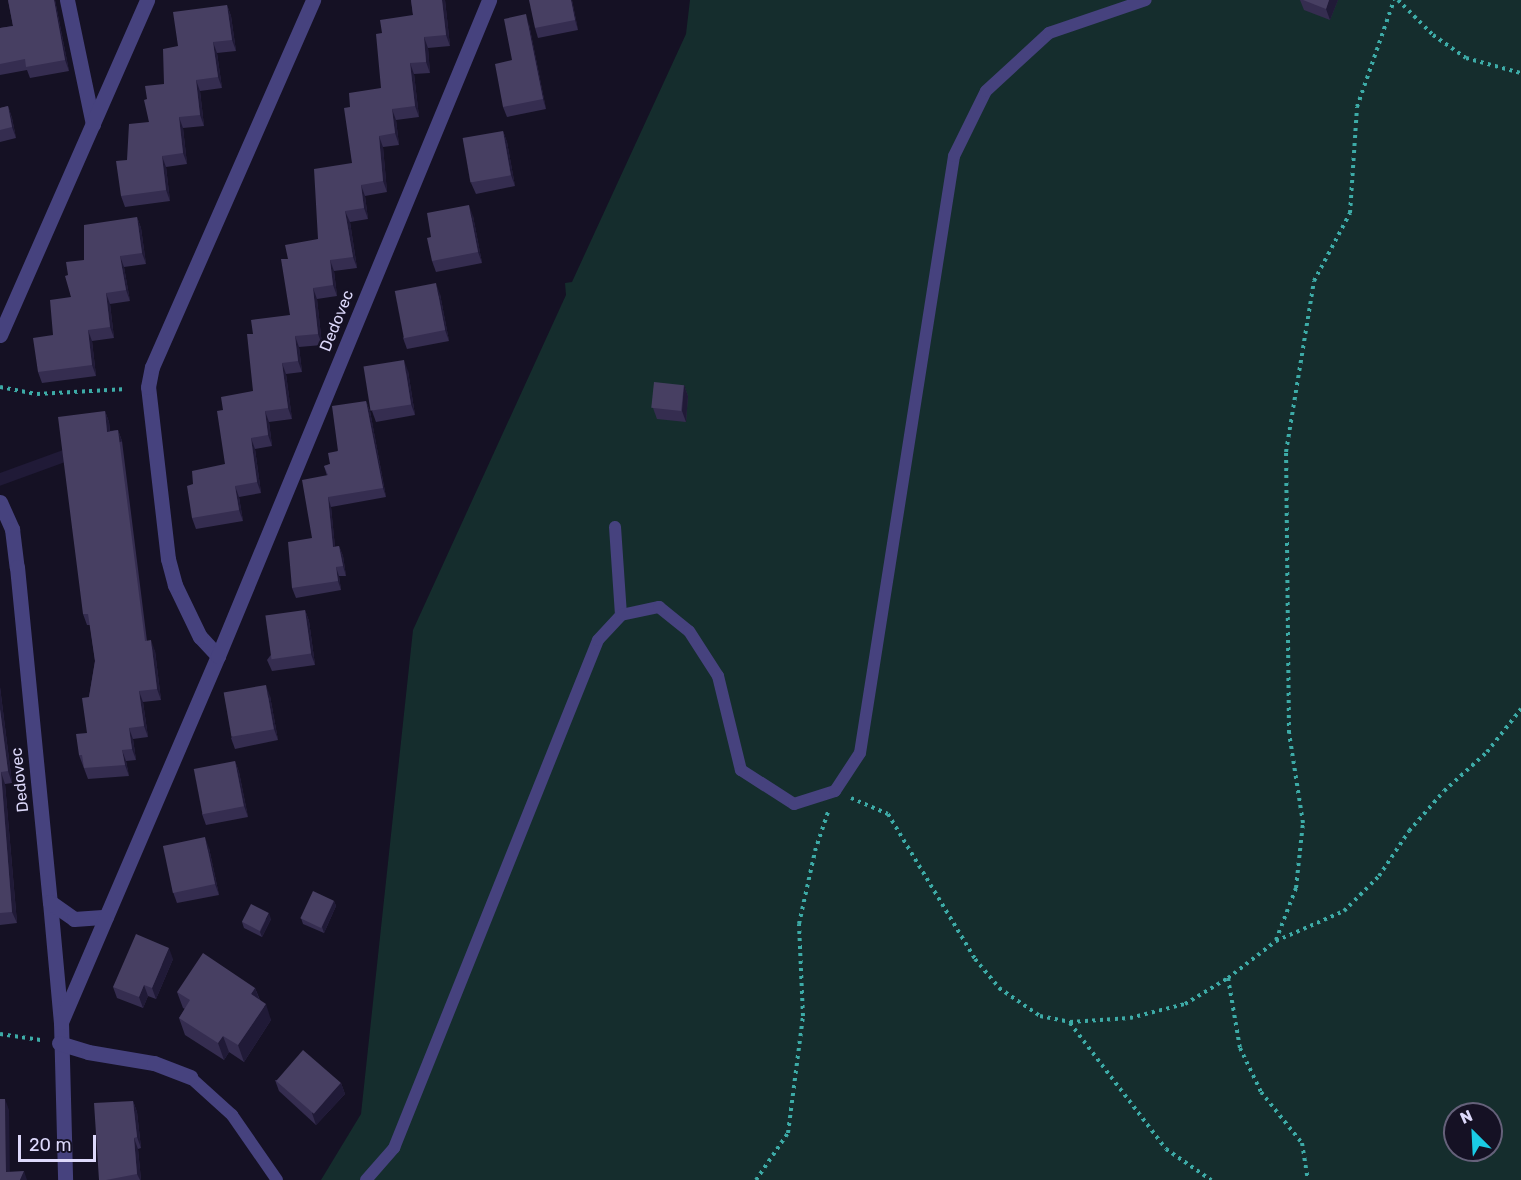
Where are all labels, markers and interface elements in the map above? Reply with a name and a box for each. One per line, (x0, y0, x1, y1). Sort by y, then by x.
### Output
street label: Dedovec (316, 287, 358, 355)
street label: Dedovec (7, 747, 33, 813)
north arrow (1443, 1102, 1503, 1162)
text: N (1457, 1106, 1475, 1128)
scale bar (21, 1123, 99, 1161)
text: 20 m (29, 1134, 71, 1156)

